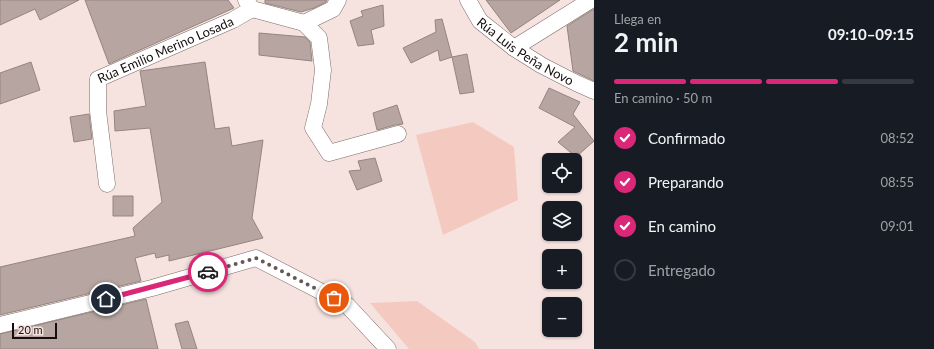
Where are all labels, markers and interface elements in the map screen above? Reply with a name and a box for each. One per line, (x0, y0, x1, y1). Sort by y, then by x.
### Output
text: Llega en (614, 11, 661, 27)
street label: Rúa Emilio Merino Losada (95, 13, 236, 86)
street label: Rúa Luis Peña Novo (474, 14, 577, 89)
text: 09:10–09:15 (828, 25, 914, 43)
text: 2 min (614, 26, 678, 58)
text: En camino · 50 m (614, 90, 712, 106)
icon: check (614, 127, 636, 149)
text: Confirmado (648, 129, 725, 147)
text: 08:52 (881, 130, 914, 146)
map controls (542, 153, 582, 337)
button: locate (542, 153, 582, 193)
icon: check (614, 171, 636, 193)
text: Preparando (648, 173, 724, 191)
text: 08:55 (881, 174, 914, 190)
button: layers (542, 201, 582, 241)
icon: check (614, 215, 636, 237)
text: En camino (648, 217, 716, 235)
text: 09:01 (881, 218, 914, 234)
button: + (542, 249, 582, 289)
courier (188, 252, 228, 292)
icon: car (197, 261, 219, 283)
text: Entregado (648, 261, 715, 279)
pin (317, 281, 351, 315)
pin (89, 282, 123, 316)
icon: bag (323, 287, 345, 309)
icon: home (95, 288, 117, 310)
button: − (542, 297, 582, 337)
scale bar (12, 321, 57, 340)
text: 20 m (18, 323, 43, 336)

